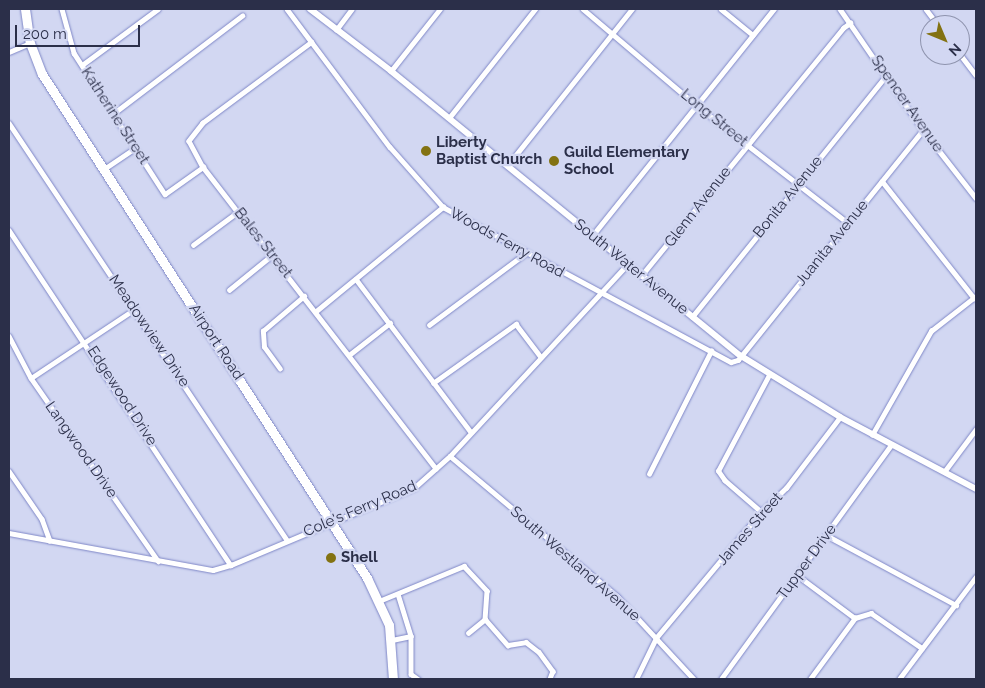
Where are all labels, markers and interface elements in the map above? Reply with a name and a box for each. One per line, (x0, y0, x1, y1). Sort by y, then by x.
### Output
scale bar (18, 15, 142, 47)
north arrow (920, 15, 970, 65)
text: 200 m (23, 25, 67, 43)
text: N (945, 40, 964, 59)
street label: Spencer Avenue (867, 52, 947, 156)
street label: Katherine Street (77, 64, 153, 168)
street label: Long Street (677, 86, 751, 150)
place label: Liberty Baptist Church (436, 133, 542, 168)
place label: Guild Elementary School (564, 143, 689, 178)
marker: Liberty Baptist Church (420, 145, 432, 157)
street label: Bonita Avenue (749, 152, 827, 242)
marker: Guild Elementary School (548, 155, 560, 167)
street label: Glenn Avenue (661, 163, 735, 251)
street label: Juanita Avenue (792, 196, 872, 290)
street label: Bales Street (230, 204, 296, 282)
street label: Woods Ferry Road (446, 204, 568, 282)
street label: South Water Avenue (570, 215, 692, 319)
street label: Meadowview Drive (105, 271, 193, 391)
street label: Airport Road (185, 301, 247, 383)
street label: Edgewood Drive (83, 343, 161, 449)
street label: Langwood Drive (41, 398, 121, 502)
street label: Cole's Ferry Road (301, 477, 419, 541)
street label: James Street (714, 489, 786, 569)
street label: South Westland Avenue (506, 502, 644, 626)
street label: Tupper Drive (774, 521, 840, 603)
place label: Shell (341, 549, 378, 567)
marker: Shell (325, 552, 337, 564)

